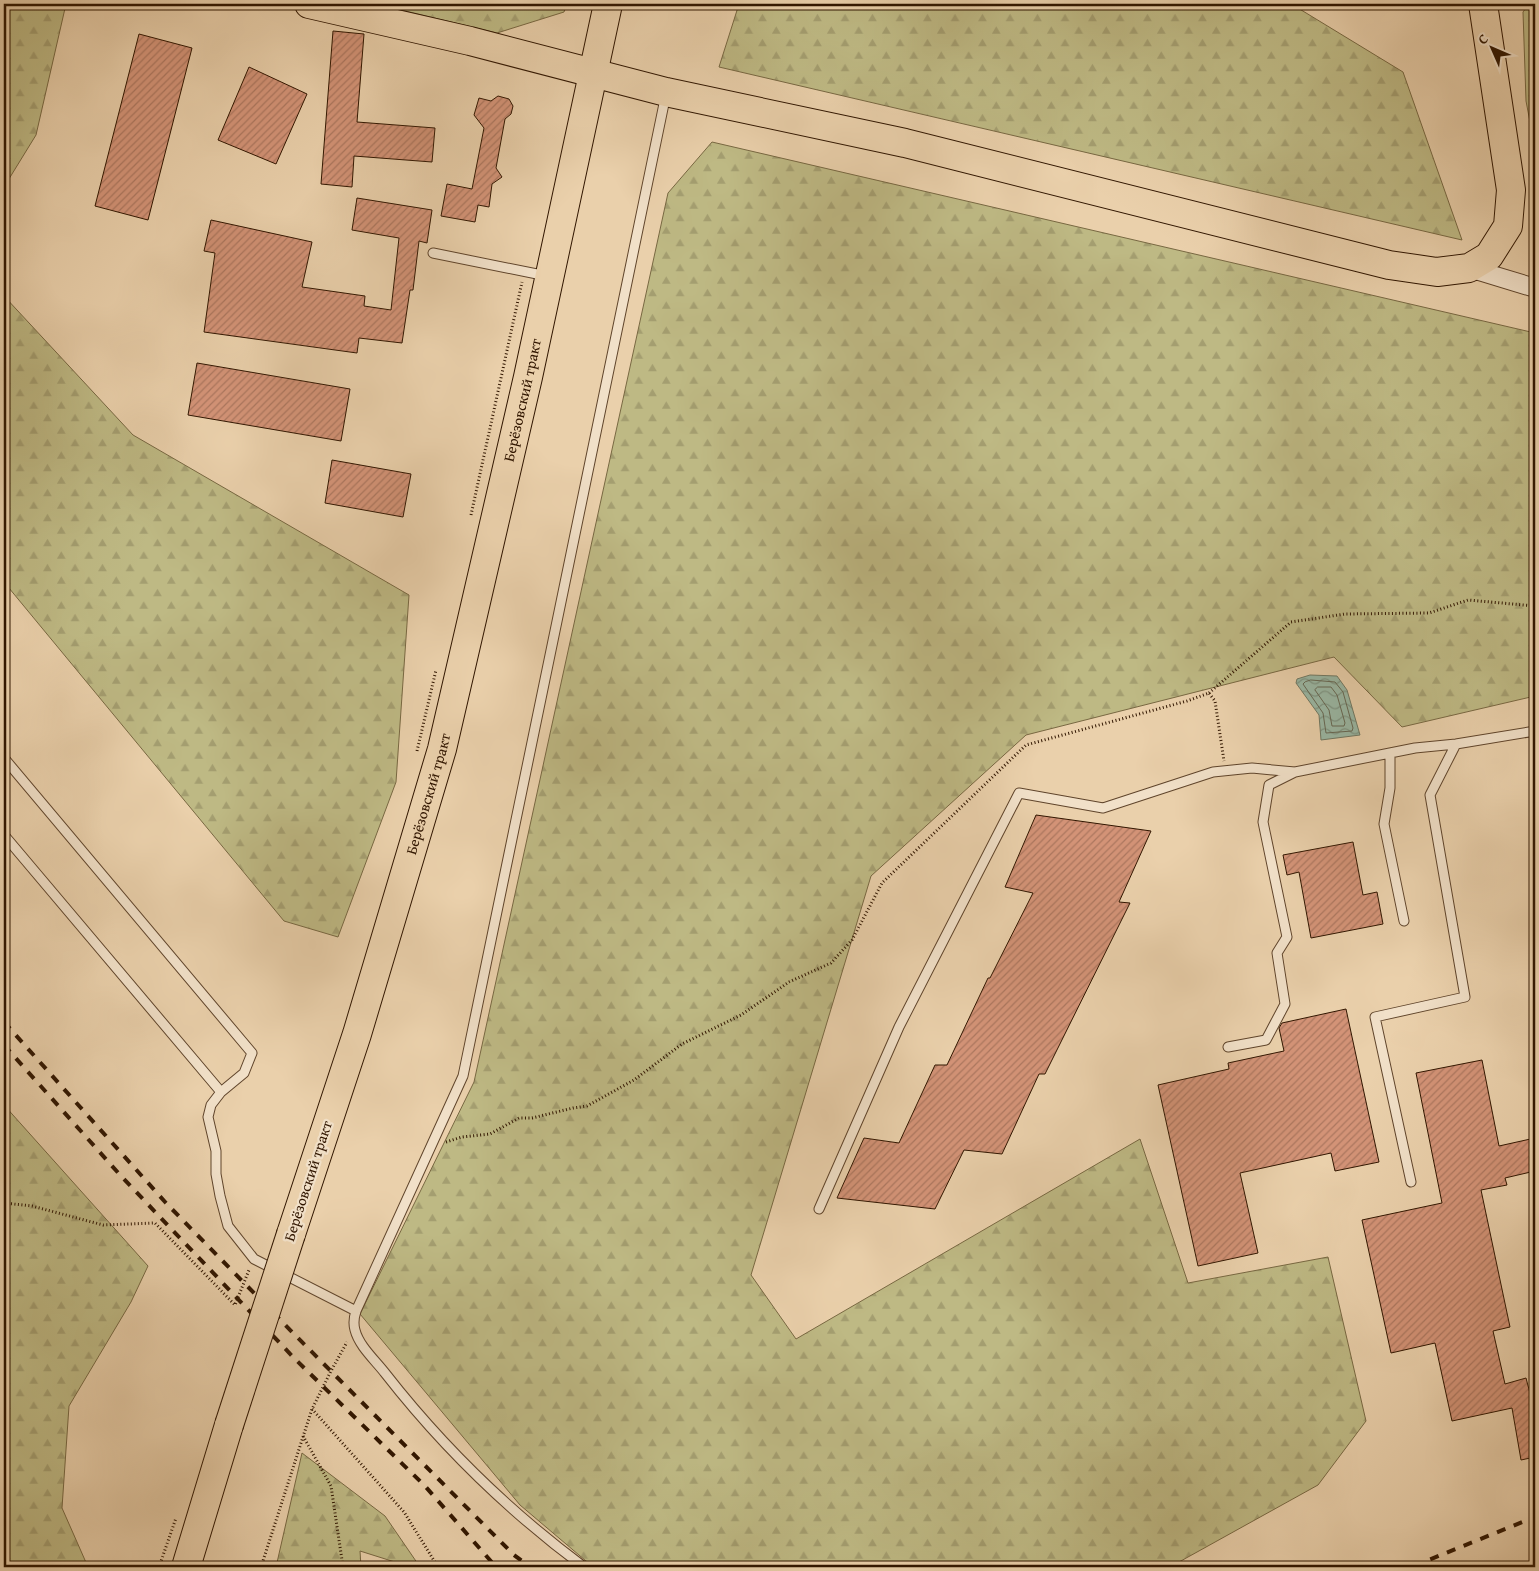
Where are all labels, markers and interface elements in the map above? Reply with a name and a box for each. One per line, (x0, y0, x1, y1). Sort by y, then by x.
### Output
north arrow (1466, 22, 1516, 72)
text: С (1473, 29, 1493, 49)
street label: Берёзовский тракт (498, 336, 546, 464)
street label: Берёзовский тракт (400, 730, 455, 857)
street label: Берёзовский тракт (278, 1117, 337, 1244)

